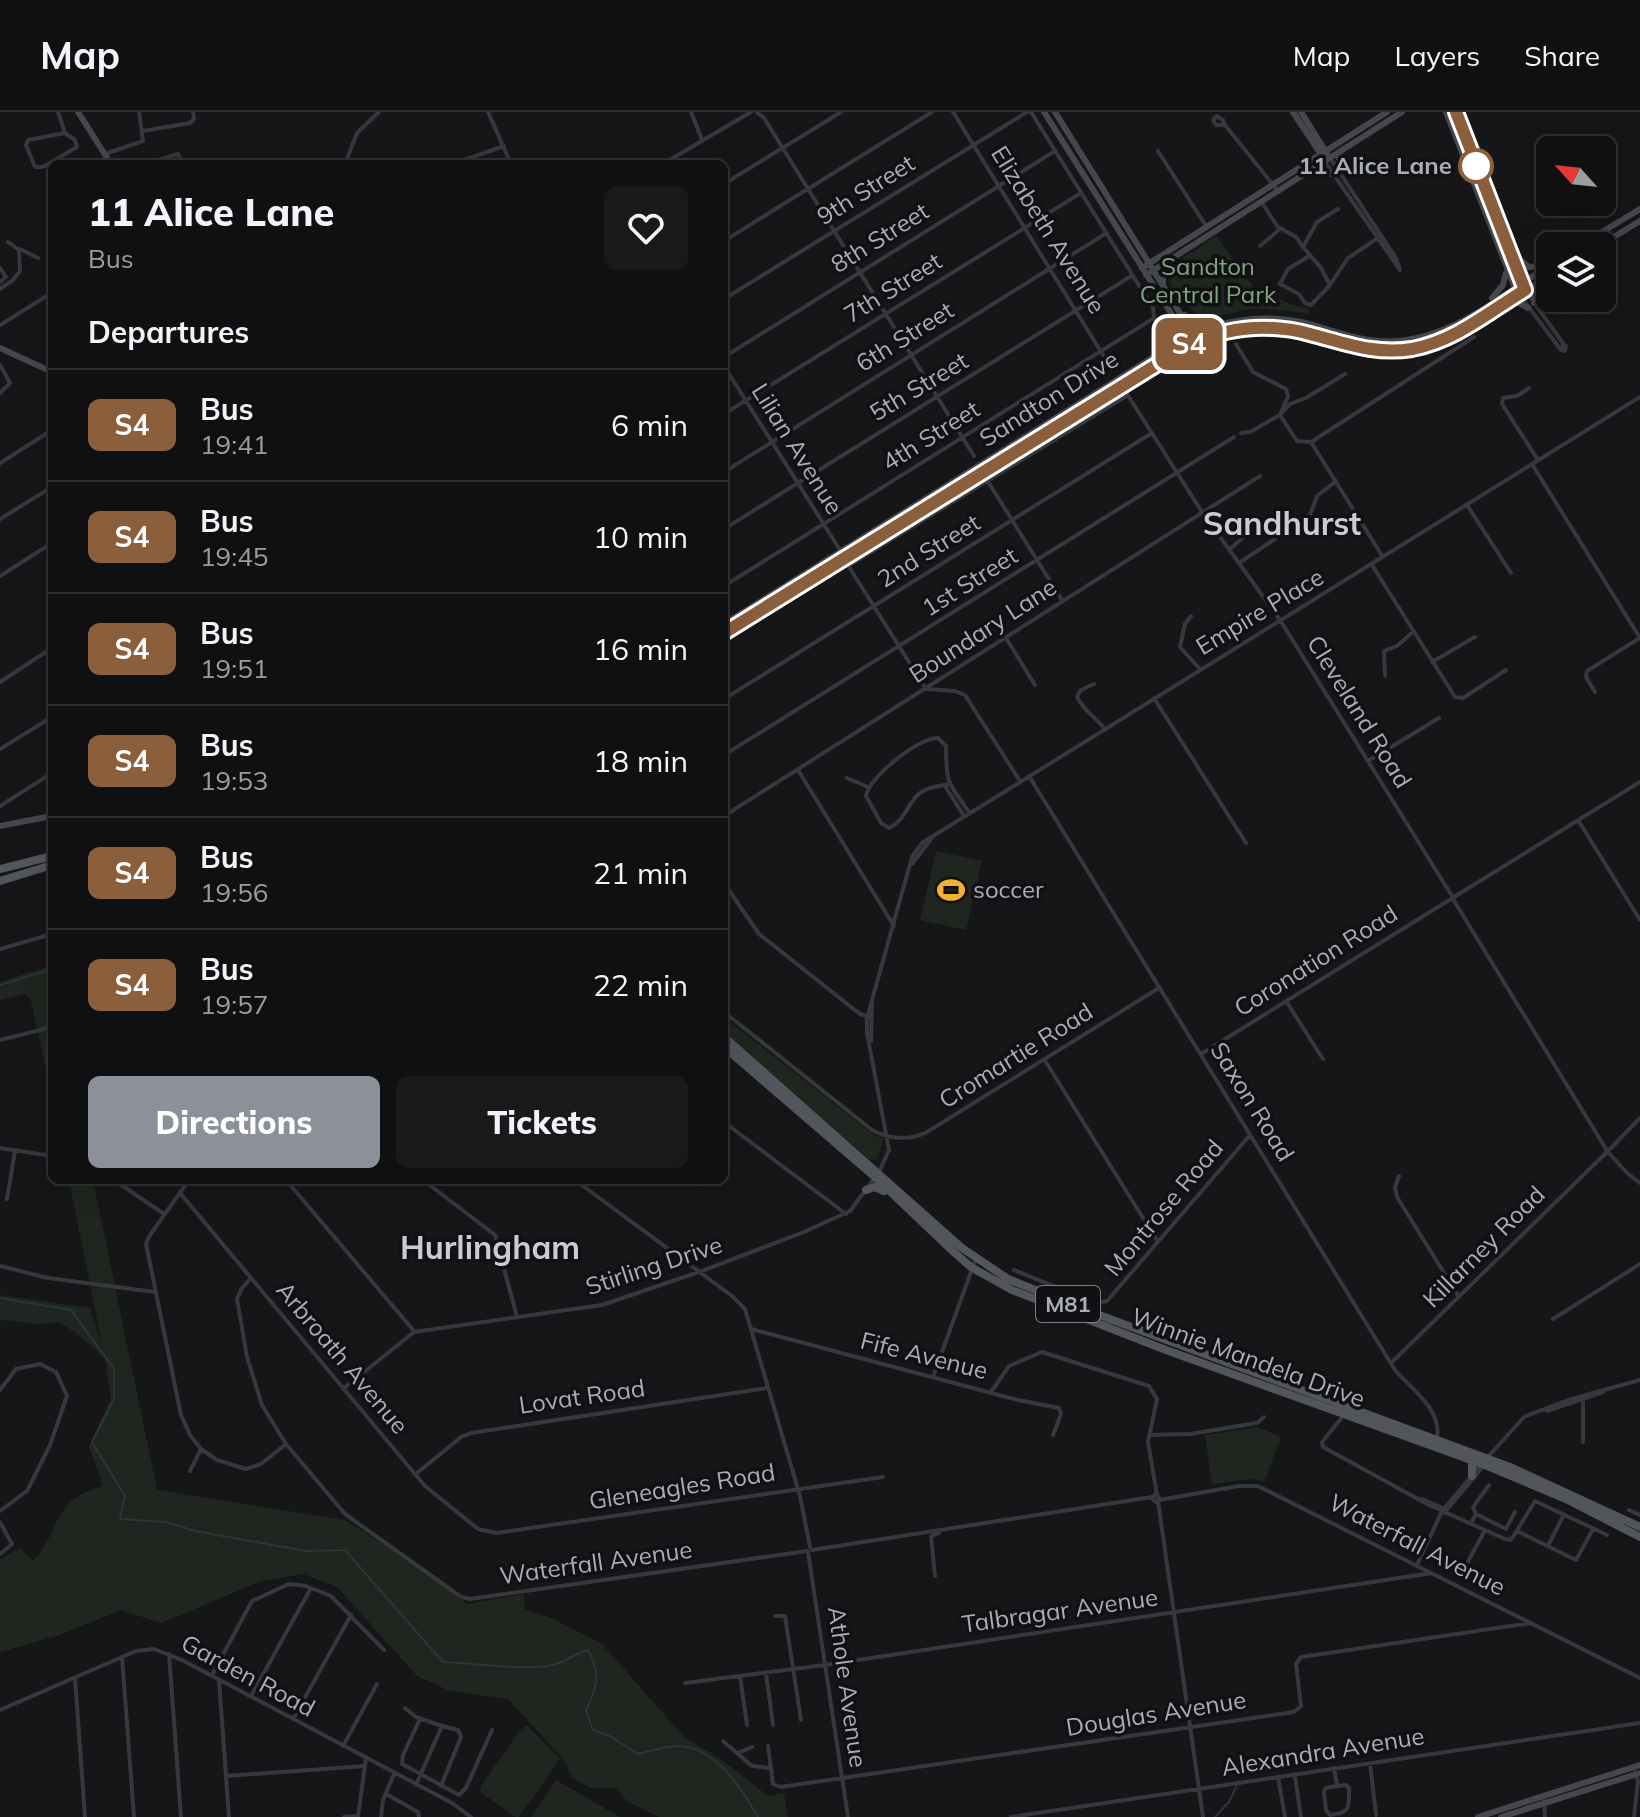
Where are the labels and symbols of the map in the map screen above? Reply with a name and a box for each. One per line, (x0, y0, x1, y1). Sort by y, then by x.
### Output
north arrow (1536, 136, 1616, 216)
street label: Elizabeth Avenue (985, 140, 1112, 319)
street label: 9th Street (811, 147, 920, 231)
marker: 11 Alice Lane (1459, 149, 1493, 183)
place label: 11 Alice Lane (1299, 150, 1452, 180)
street label: 8th Street (825, 195, 934, 279)
street label: 7th Street (838, 245, 947, 329)
park label: Sandton Central Park (1140, 251, 1277, 309)
street label: 6th Street (850, 294, 959, 378)
line badge: S4 (1153, 318, 1225, 370)
street label: Sandton Drive (973, 344, 1123, 453)
street label: 5th Street (864, 345, 973, 427)
street label: Lilian Avenue (746, 378, 850, 519)
street label: 4th Street (876, 393, 985, 477)
district label: Sandhurst (1203, 503, 1361, 543)
street label: 2nd Street (872, 507, 985, 593)
street label: 1st Street (916, 540, 1023, 622)
street label: Empire Place (1190, 561, 1329, 661)
street label: Boundary Lane (903, 571, 1062, 689)
street label: Cleveland Road (1301, 630, 1419, 793)
place label: soccer (973, 874, 1044, 904)
sports icon: soccer (936, 875, 966, 905)
street label: Coronation Road (1228, 898, 1403, 1022)
street label: Cromartie Road (933, 996, 1098, 1114)
street label: Saxon Road (1204, 1036, 1301, 1167)
street label: Montrose Road (1097, 1133, 1229, 1282)
street label: Killarney Road (1416, 1179, 1551, 1314)
district label: Hurlingham (400, 1227, 580, 1267)
street label: Stirling Drive (582, 1229, 726, 1301)
street label: Arbroath Avenue (270, 1275, 415, 1440)
road number: M81 (1036, 1286, 1100, 1322)
street label: Winnie Mandela Drive (1127, 1301, 1369, 1413)
street label: Fife Avenue (858, 1325, 991, 1385)
street label: Lovat Road (517, 1372, 647, 1420)
street label: Gleneagles Road (587, 1456, 777, 1516)
street label: Waterfall Avenue (1324, 1487, 1511, 1602)
street label: Waterfall Avenue (498, 1534, 694, 1590)
street label: Talbragar Avenue (960, 1581, 1160, 1639)
street label: Athole Avenue (822, 1604, 874, 1769)
street label: Garden Road (176, 1627, 320, 1723)
street label: Douglas Avenue (1064, 1684, 1248, 1742)
street label: Alexandra Avenue (1219, 1720, 1426, 1782)

